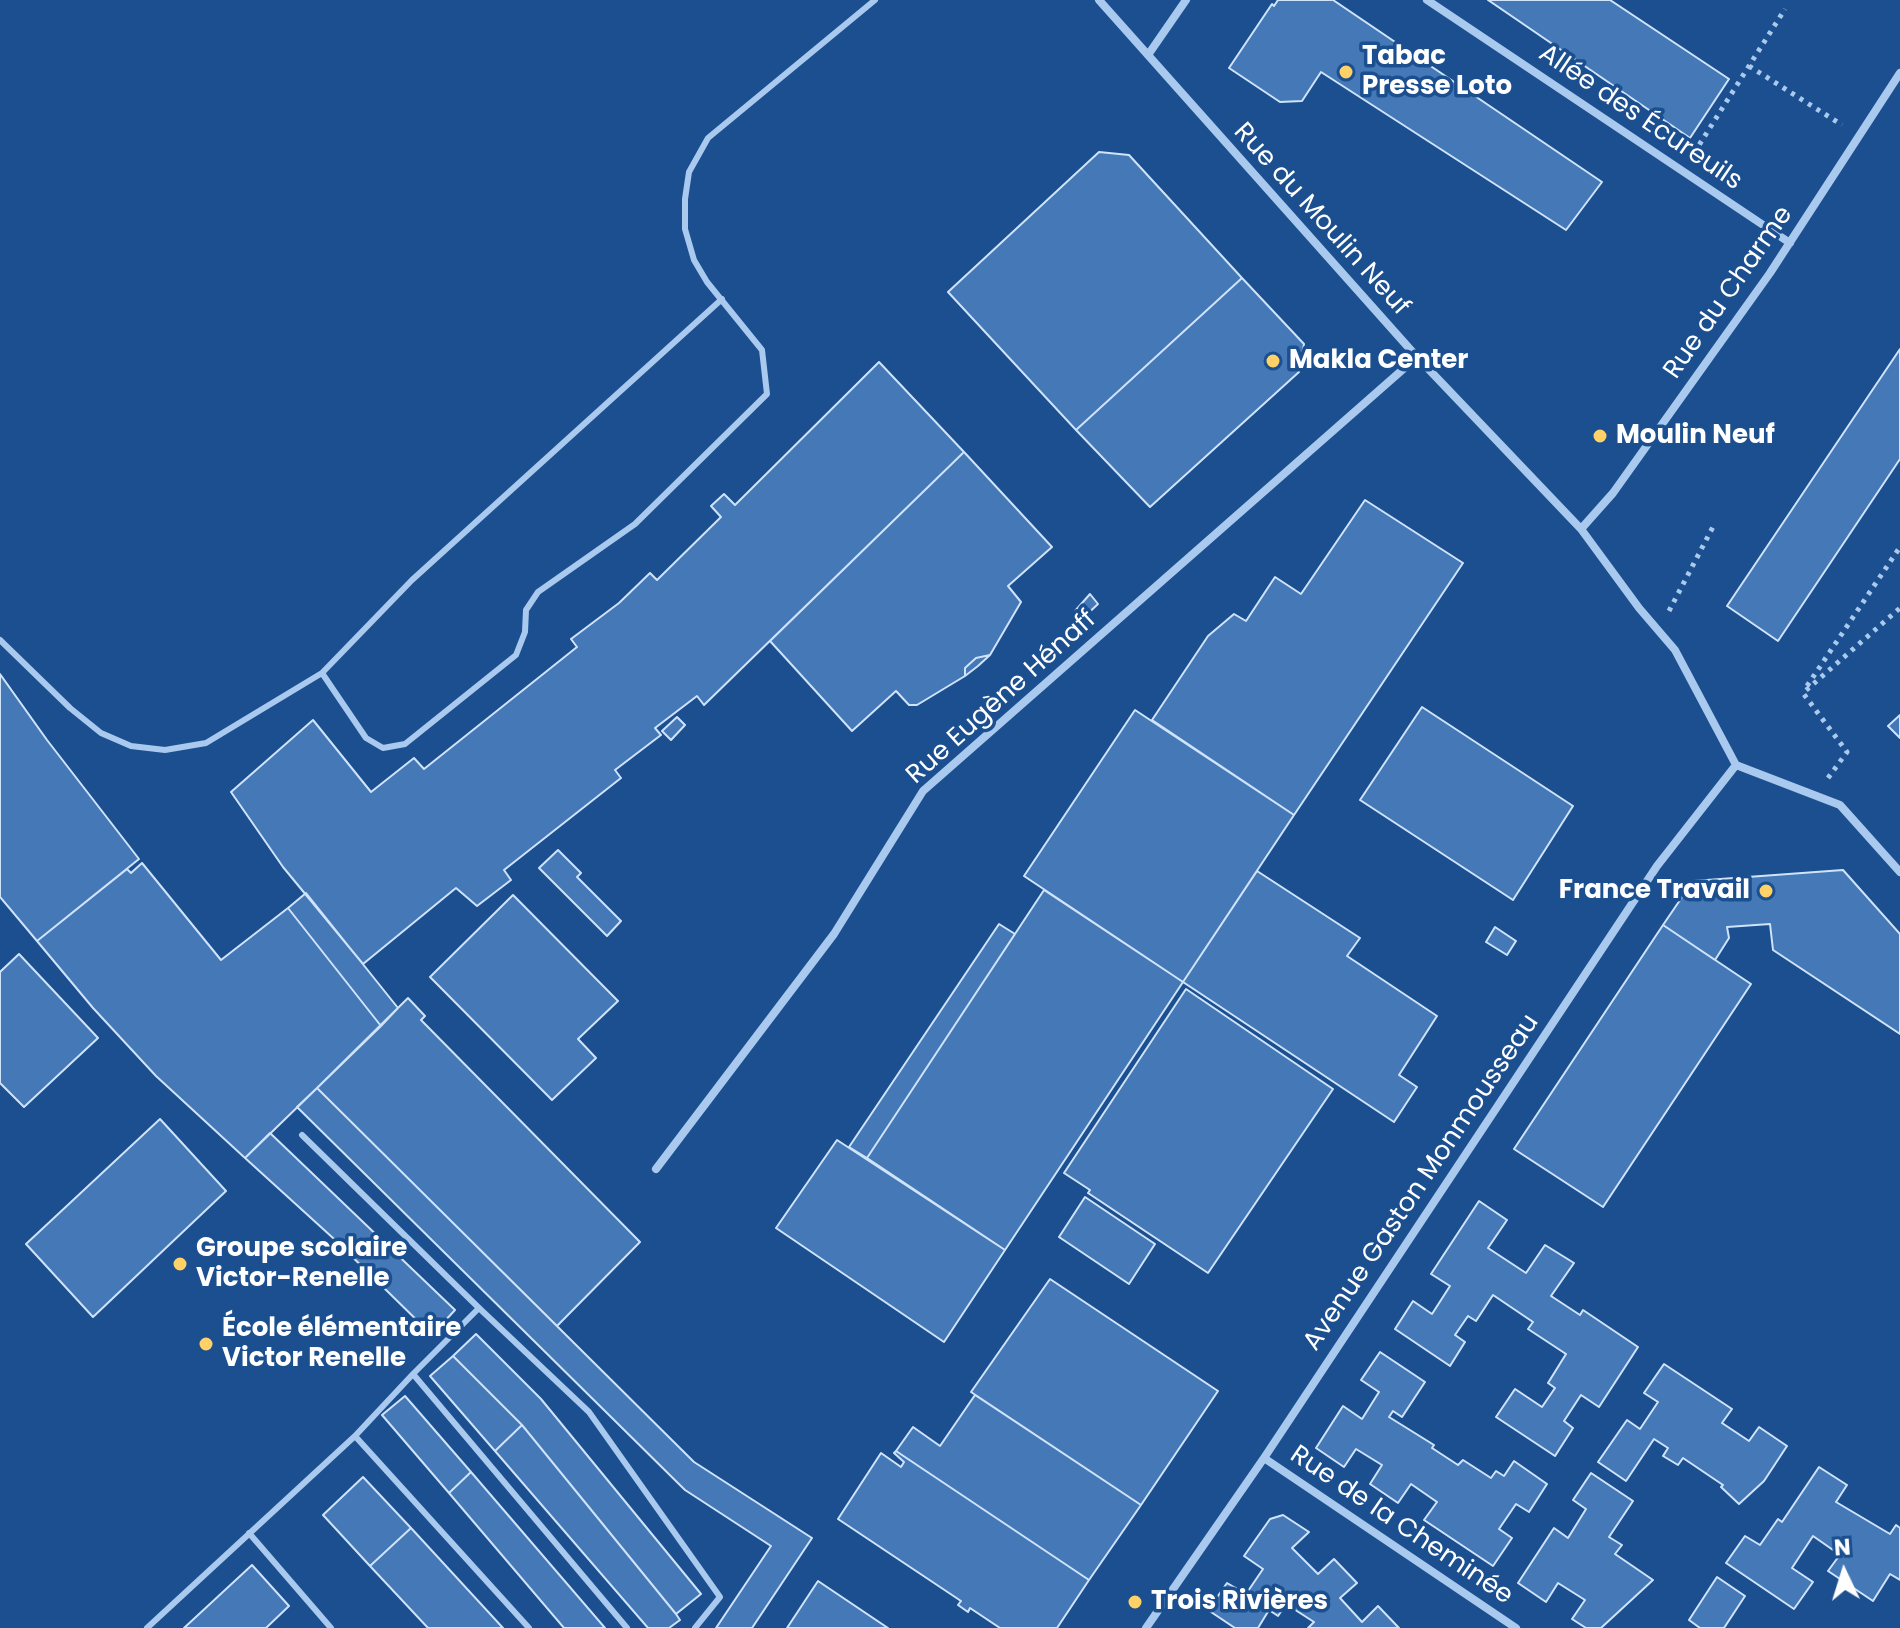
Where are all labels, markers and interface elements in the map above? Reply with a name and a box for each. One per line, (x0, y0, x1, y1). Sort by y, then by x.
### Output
street label: Allée des Écureuils (1533, 38, 1747, 198)
place label: Tabac Presse Loto (1362, 41, 1512, 102)
marker: Tabac Presse Loto (1337, 63, 1355, 81)
street label: Rue du Moulin Neuf (1226, 117, 1416, 323)
street label: Rue du Charme (1658, 201, 1800, 385)
place label: Makla Center (1289, 345, 1468, 377)
marker: Makla Center (1264, 352, 1282, 370)
place label: Moulin Neuf (1616, 420, 1775, 452)
marker: Moulin Neuf (1591, 427, 1609, 445)
street label: Rue Eugène Hénaff (901, 605, 1103, 791)
place label: France Travail (1559, 875, 1750, 907)
marker: France Travail (1757, 882, 1775, 900)
street label: Avenue Gaston Monmousseau (1298, 1009, 1546, 1357)
place label: Groupe scolaire Victor-Renelle (196, 1233, 407, 1294)
marker: Groupe scolaire Victor-Renelle (171, 1255, 189, 1273)
place label: École élémentaire Victor Renelle (222, 1313, 461, 1374)
marker: École élémentaire Victor Renelle (197, 1335, 215, 1353)
street label: Rue de la Cheminée (1284, 1440, 1518, 1612)
north arrow (1804, 1532, 1884, 1612)
text: N (1833, 1532, 1852, 1564)
place label: Trois Rivières (1151, 1586, 1328, 1618)
marker: Trois Rivières (1126, 1593, 1144, 1611)

